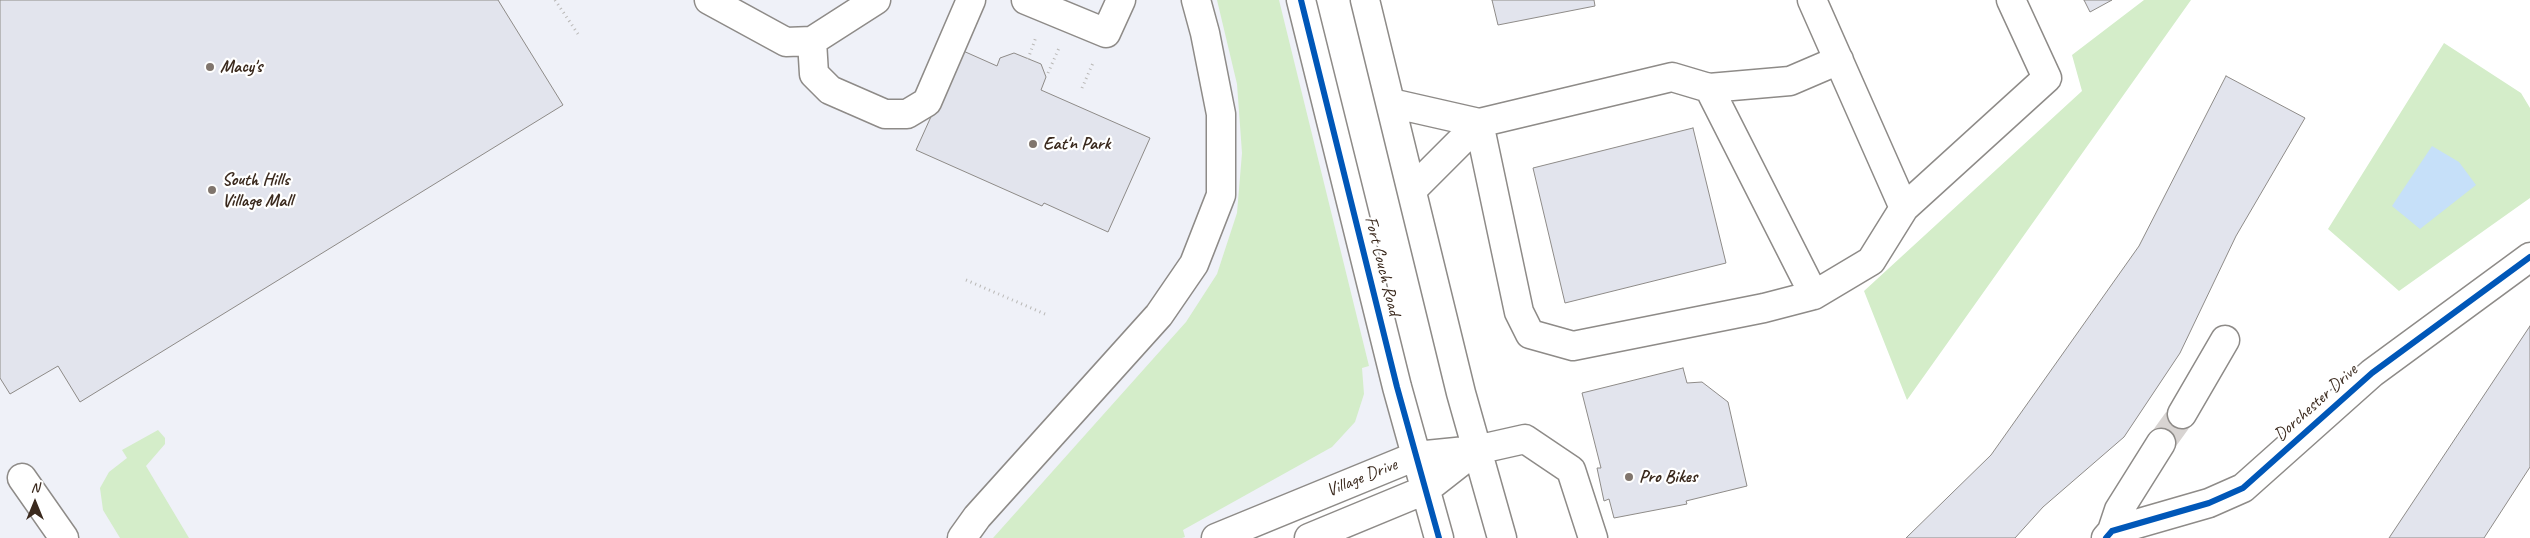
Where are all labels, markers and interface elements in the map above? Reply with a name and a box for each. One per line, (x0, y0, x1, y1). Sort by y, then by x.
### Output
place label: Macy's (220, 56, 262, 78)
marker: Macy's (204, 61, 216, 73)
place label: Eat'n Park (1043, 133, 1110, 155)
marker: Eat'n Park (1027, 138, 1039, 150)
place label: South Hills Village Mall (222, 169, 293, 212)
marker: South Hills Village Mall (206, 184, 218, 196)
street label: Fort Couch Road (1359, 214, 1405, 318)
street label: Dorchester Drive (2270, 360, 2362, 446)
street label: Village Drive (1323, 454, 1401, 502)
place label: Pro Bikes (1639, 466, 1697, 488)
marker: Pro Bikes (1623, 471, 1635, 483)
north arrow (10, 478, 60, 528)
text: N (31, 479, 39, 496)

